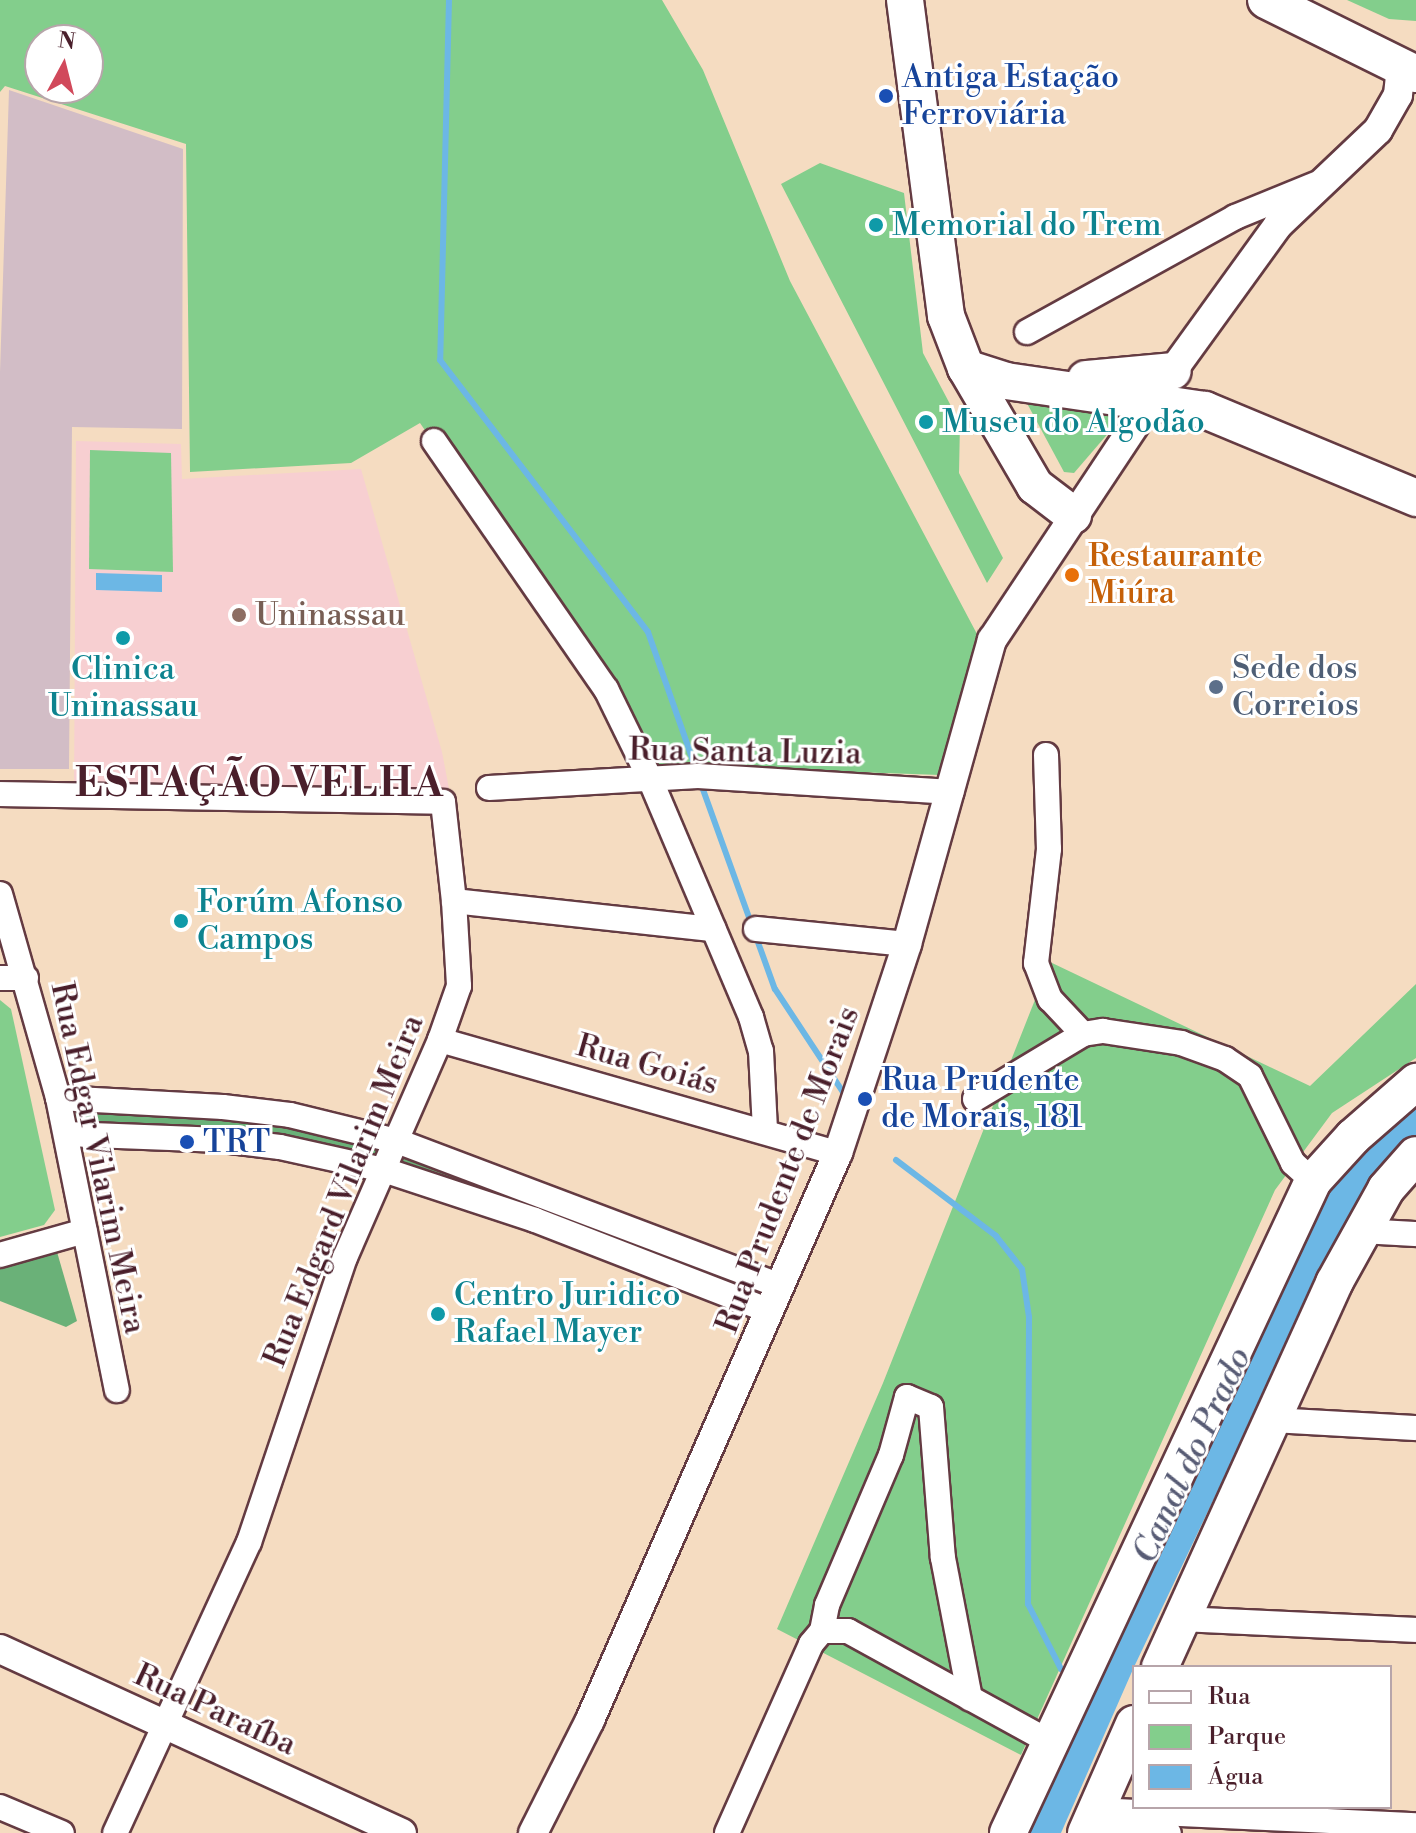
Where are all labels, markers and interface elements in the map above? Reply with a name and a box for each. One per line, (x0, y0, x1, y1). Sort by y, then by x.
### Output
north arrow (24, 24, 104, 104)
text: N (56, 27, 77, 56)
place label: Antiga Estação Ferroviária (902, 59, 1119, 134)
marker: Antiga Estação Ferroviária (877, 87, 895, 105)
place label: Memorial do Trem (892, 206, 1161, 244)
marker: Memorial do Trem (867, 216, 885, 234)
place label: Museu do Algodão (942, 403, 1205, 441)
marker: Museu do Algodão (917, 413, 935, 431)
place label: Restaurante Miúra (1088, 538, 1263, 613)
marker: Restaurante Miúra (1063, 566, 1081, 584)
place label: Uninassau (255, 596, 405, 634)
marker: Uninassau (230, 606, 248, 624)
marker: Clinica Uninassau (114, 629, 132, 647)
place label: Sede dos Correios (1232, 650, 1359, 725)
place label: Clinica Uninassau (48, 651, 198, 726)
marker: Sede dos Correios (1207, 678, 1225, 696)
street label: Rua Santa Luzia (628, 731, 862, 773)
district label: ESTAÇÃO VELHA (75, 760, 445, 808)
place label: Forúm Afonso Campos (197, 884, 403, 959)
marker: Forúm Afonso Campos (172, 912, 190, 930)
street label: Rua Edgar Vilarim Meira (42, 979, 154, 1337)
street label: Rua Prudente de Morais (708, 1001, 868, 1339)
street label: Rua Edgard Vilarim Meira (256, 1009, 432, 1373)
street label: Rua Goiás (572, 1026, 722, 1104)
place label: Rua Prudente de Morais, 181 (881, 1062, 1083, 1137)
marker: Rua Prudente de Morais, 181 (856, 1090, 874, 1108)
place label: TRT (203, 1123, 270, 1161)
marker: TRT (178, 1133, 196, 1151)
place label: Centro Juridico Rafael Mayer (454, 1277, 680, 1352)
marker: Centro Juridico Rafael Mayer (429, 1305, 447, 1323)
water label: Canal do Prado (1125, 1342, 1261, 1570)
street label: Rua Paraíba (128, 1656, 302, 1764)
legend (1132, 1665, 1392, 1809)
text: Rua (1208, 1682, 1250, 1712)
text: Parque (1208, 1722, 1286, 1752)
text: Água (1208, 1762, 1263, 1792)

